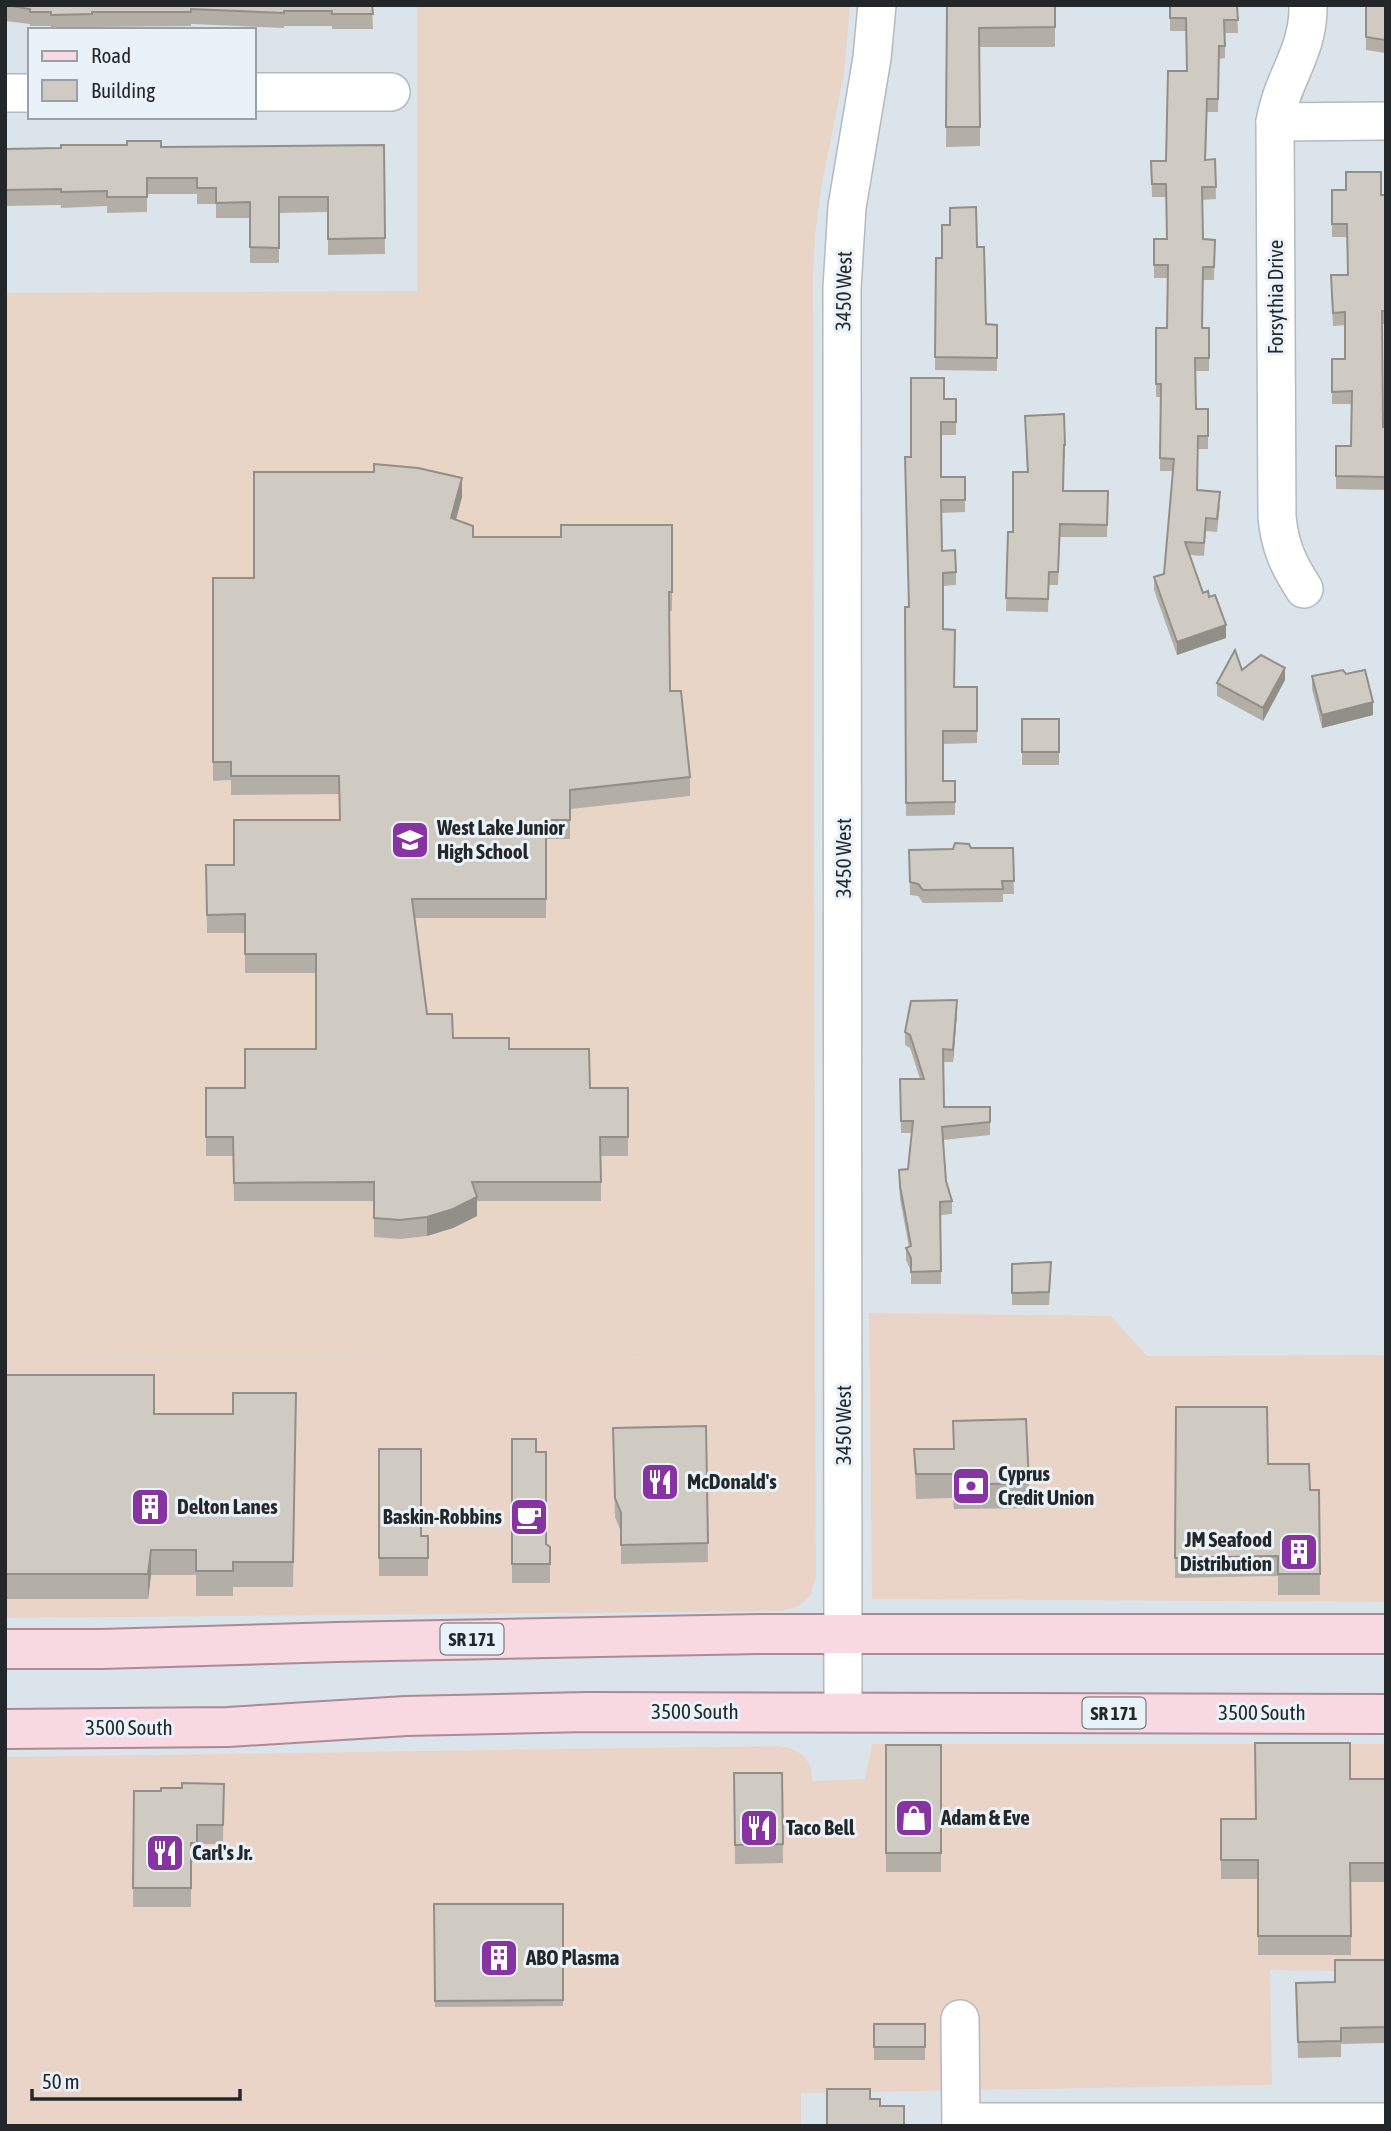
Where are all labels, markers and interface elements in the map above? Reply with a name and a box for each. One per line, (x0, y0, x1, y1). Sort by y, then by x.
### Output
legend (28, 28, 256, 119)
text: Road (91, 43, 131, 67)
text: Building (91, 78, 155, 102)
street label: Forsythia Drive (1263, 240, 1287, 354)
street label: 3450 West (830, 251, 856, 331)
place label: West Lake Junior High School (436, 815, 565, 863)
street label: 3450 West (831, 818, 855, 898)
school or university icon: West Lake Junior High School (389, 819, 431, 861)
street label: 3450 West (831, 1385, 855, 1465)
restaurant icon: McDonald's (639, 1461, 681, 1503)
place label: Cyprus Credit Union (998, 1461, 1094, 1509)
bank icon: Cyprus Credit Union (950, 1465, 992, 1507)
place label: McDonald's (687, 1469, 777, 1493)
building icon: Delton Lanes (129, 1486, 171, 1528)
place label: Delton Lanes (177, 1494, 278, 1518)
cafe icon: Baskin-Robbins (508, 1496, 550, 1538)
place label: Baskin-Robbins (383, 1504, 503, 1528)
place label: JM Seafood Distribution (1180, 1527, 1272, 1575)
building icon: JM Seafood Distribution (1278, 1531, 1320, 1573)
road number: SR 171 (440, 1624, 504, 1654)
road number: SR 171 (1082, 1698, 1146, 1728)
street label: 3500 South (651, 1699, 739, 1723)
street label: 3500 South (1218, 1700, 1306, 1724)
street label: 3500 South (85, 1715, 173, 1739)
shop icon: Adam & Eve (893, 1797, 935, 1839)
place label: Adam & Eve (940, 1805, 1030, 1829)
restaurant icon: Taco Bell (738, 1807, 780, 1849)
place label: Taco Bell (786, 1815, 855, 1839)
restaurant icon: Carl's Jr. (144, 1832, 186, 1874)
place label: Carl's Jr. (192, 1840, 253, 1864)
building icon: ABO Plasma (478, 1937, 520, 1979)
place label: ABO Plasma (525, 1945, 620, 1969)
scale bar (32, 2058, 240, 2102)
text: 50 m (42, 2069, 80, 2093)

